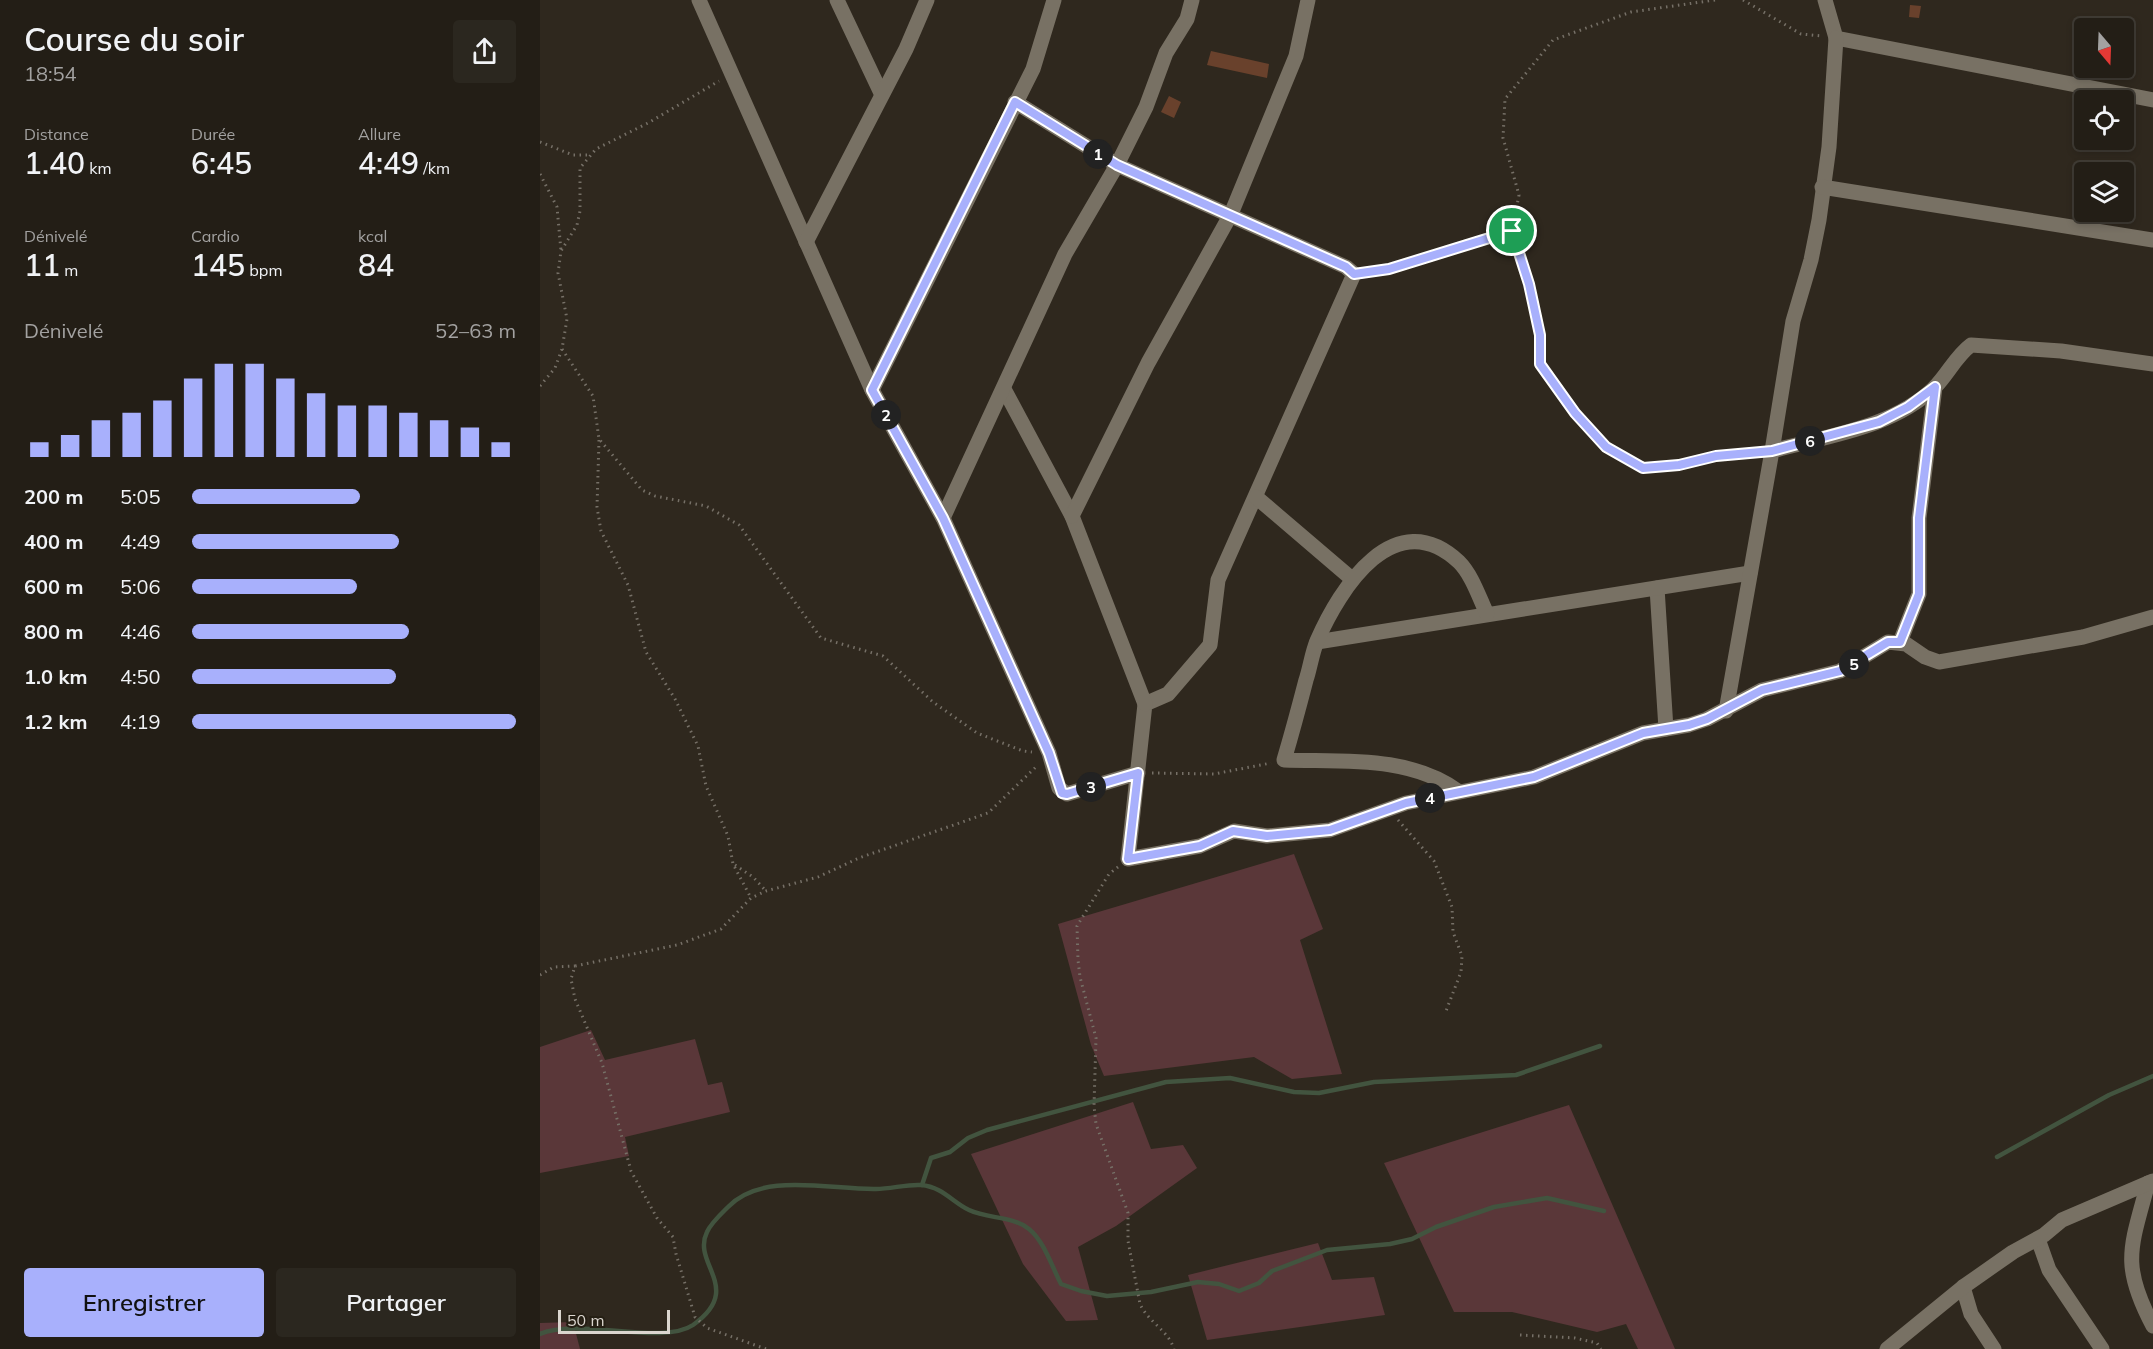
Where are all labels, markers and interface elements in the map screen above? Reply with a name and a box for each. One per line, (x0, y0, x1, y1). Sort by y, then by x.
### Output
text: Course du soir (24, 18, 244, 59)
north arrow (2074, 18, 2134, 78)
map controls (2074, 18, 2134, 222)
button: share (453, 20, 516, 83)
text: 18:54 (24, 61, 77, 86)
button: locate (2074, 90, 2134, 150)
text: Distance (24, 124, 89, 144)
text: Durée (191, 124, 235, 144)
text: Allure (358, 124, 401, 144)
pin: 1 (1083, 139, 1113, 169)
text: 1.40 (24, 144, 85, 182)
text: 6:45 (191, 144, 252, 182)
text: 4:49 (358, 144, 419, 182)
text: 1 (1093, 144, 1103, 164)
text: km (85, 158, 112, 178)
text: /km (419, 158, 450, 178)
button: layers (2074, 162, 2134, 222)
pin (1486, 205, 1537, 256)
icon: arrive (1495, 214, 1528, 247)
text: Dénivelé (24, 226, 87, 246)
text: Cardio (191, 226, 240, 246)
text: kcal (358, 226, 387, 246)
text: 11 (24, 246, 60, 284)
text: 145 (191, 246, 245, 284)
text: 84 (358, 246, 394, 284)
text: m (60, 260, 78, 280)
text: bpm (245, 260, 282, 280)
text: Dénivelé (24, 318, 103, 343)
text: 52–63 m (435, 318, 516, 343)
pin: 2 (871, 400, 901, 430)
text: 2 (881, 405, 891, 425)
pin: 6 (1795, 426, 1825, 456)
text: 6 (1805, 431, 1815, 451)
text: 200 m (24, 484, 83, 509)
text: 5:05 (120, 484, 161, 509)
text: 400 m (24, 529, 83, 554)
text: 4:49 (120, 529, 161, 554)
text: 600 m (24, 574, 83, 599)
text: 5:06 (120, 574, 161, 599)
text: 800 m (24, 619, 83, 644)
text: 4:46 (120, 619, 161, 644)
pin: 5 (1839, 649, 1869, 679)
text: 5 (1849, 654, 1859, 674)
text: 1.0 km (24, 664, 87, 689)
text: 4:50 (120, 664, 161, 689)
text: 1.2 km (24, 709, 87, 734)
text: 4:19 (120, 709, 161, 734)
pin: 3 (1076, 772, 1106, 802)
text: 3 (1086, 777, 1096, 797)
pin: 4 (1415, 783, 1445, 813)
text: 4 (1425, 788, 1435, 808)
button: Enregistrer (24, 1268, 264, 1337)
button: Partager (276, 1268, 516, 1337)
scale bar (558, 1307, 670, 1334)
text: 50 m (567, 1310, 604, 1330)

